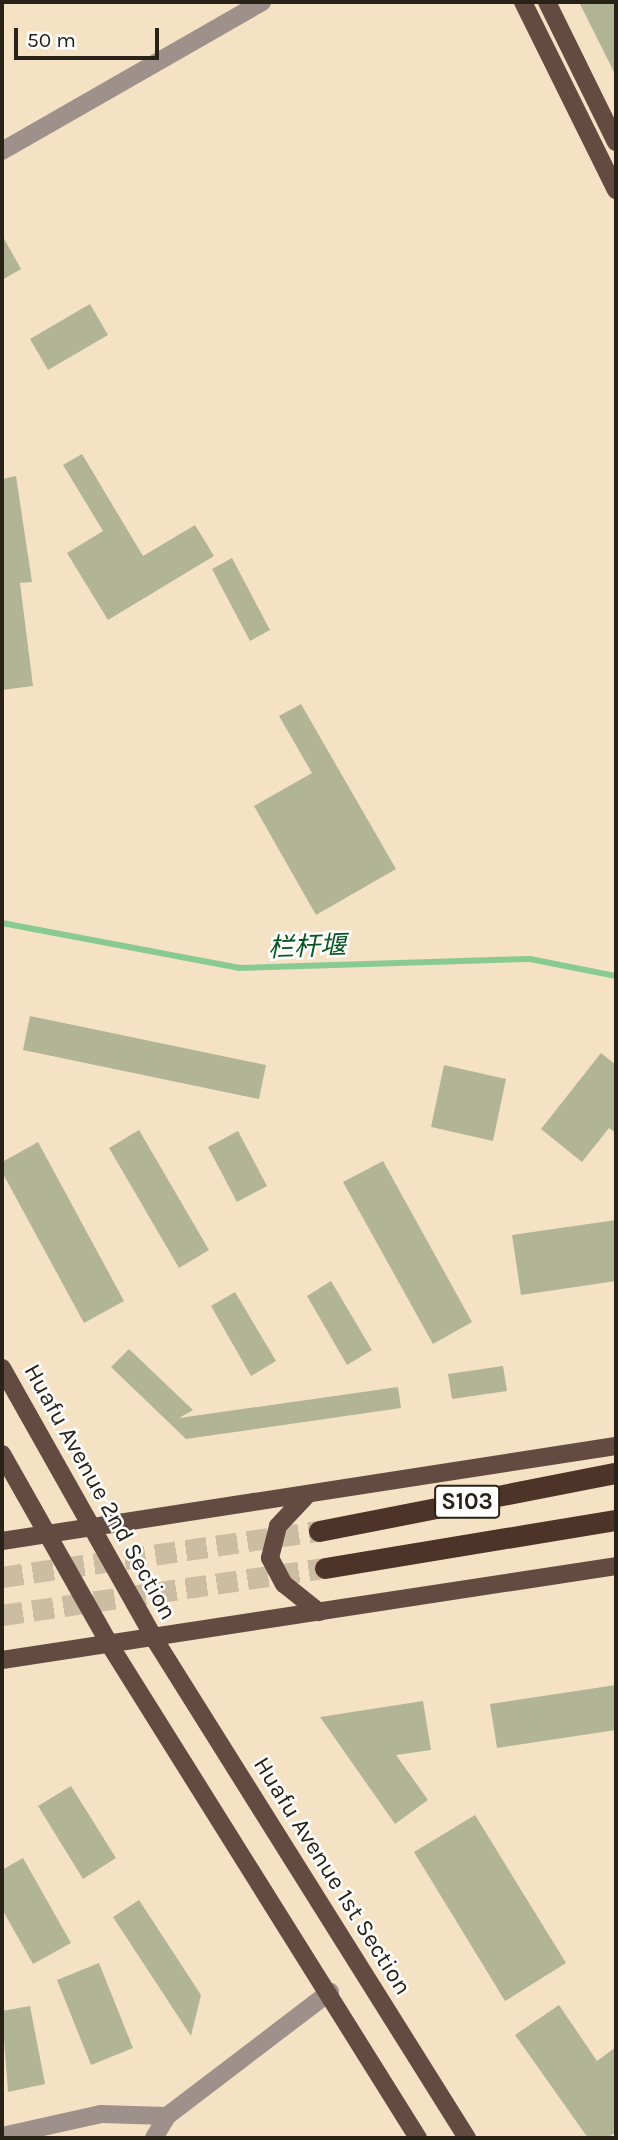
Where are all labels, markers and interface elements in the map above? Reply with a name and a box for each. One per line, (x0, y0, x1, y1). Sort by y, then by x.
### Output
scale bar (18, 14, 163, 58)
text: 50 m (27, 28, 76, 52)
water label: 栏杆堰 (267, 930, 347, 964)
street label: Huafu Avenue 2nd Section (18, 1359, 182, 1625)
road number: S103 (434, 1483, 500, 1522)
street label: Huafu Avenue 1st Section (247, 1752, 417, 2000)

